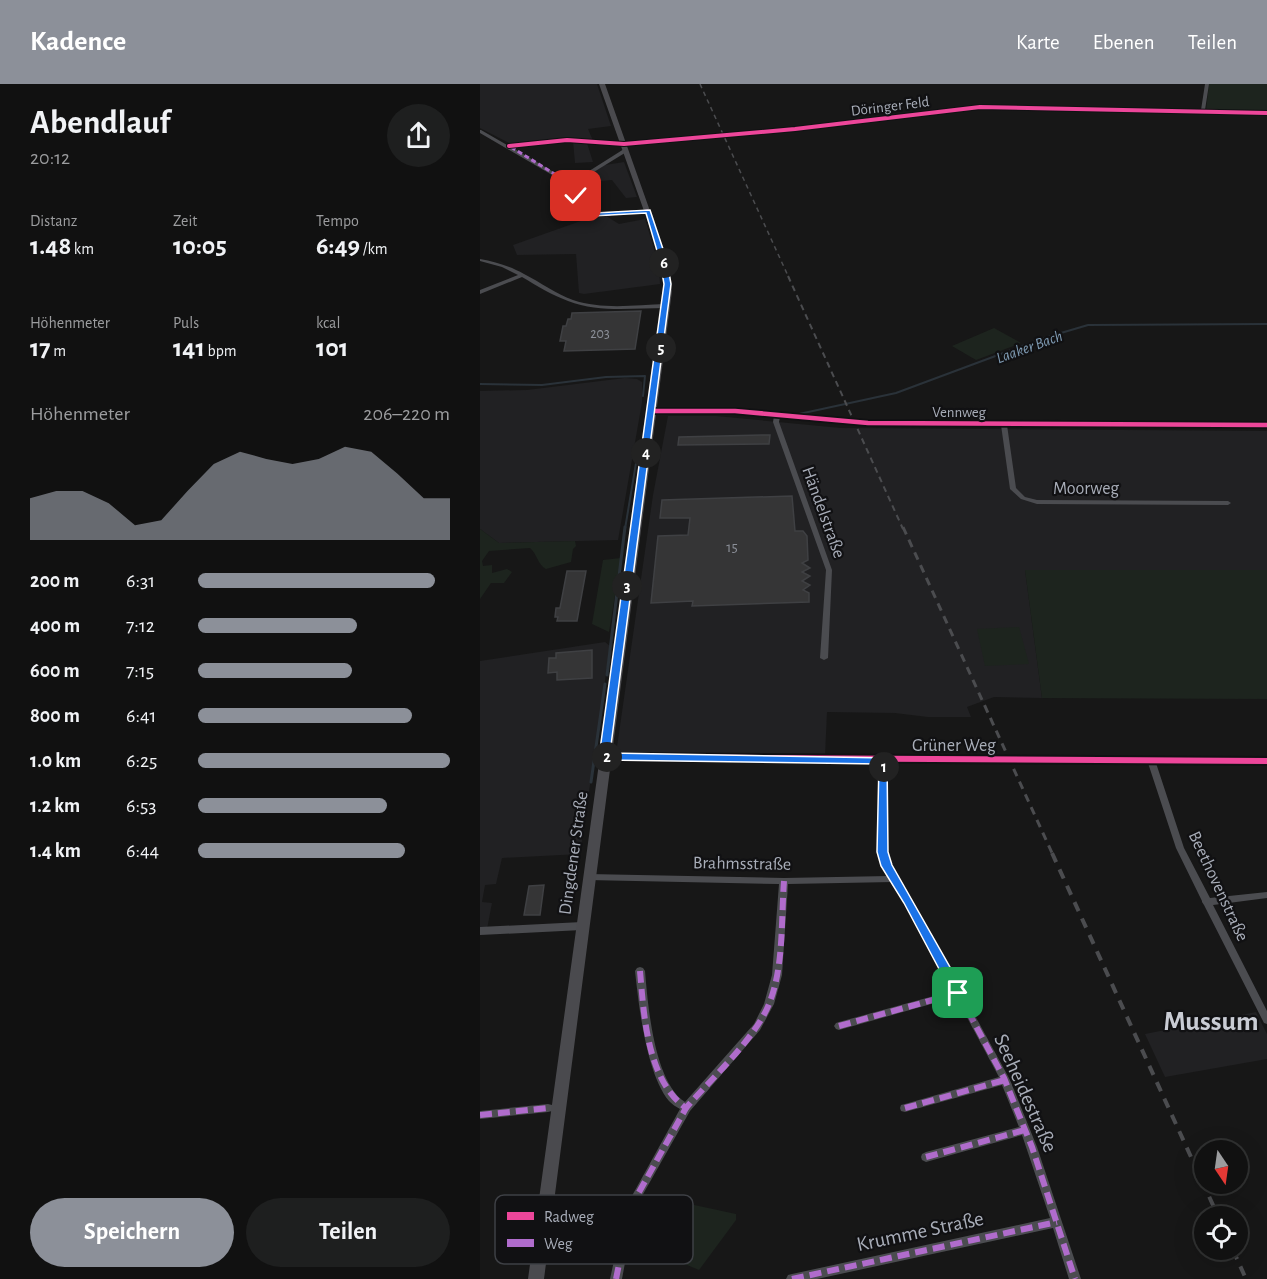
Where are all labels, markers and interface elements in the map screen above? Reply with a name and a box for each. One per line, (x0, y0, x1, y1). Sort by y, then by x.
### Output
text: Kadence (30, 28, 126, 56)
text: Karte (1016, 32, 1060, 53)
text: Ebenen (1093, 32, 1155, 53)
text: Teilen (1188, 32, 1237, 53)
street label: Döringer Feld (850, 94, 930, 119)
button: share (387, 104, 450, 167)
text: Abendlauf (30, 107, 170, 140)
text: 20:12 (30, 148, 70, 168)
pin (550, 170, 601, 221)
icon: check (559, 179, 592, 212)
text: Distanz (30, 213, 77, 229)
text: Zeit (173, 213, 197, 229)
text: Tempo (316, 213, 359, 229)
text: 1.48 (30, 233, 71, 259)
text: 10:05 (173, 233, 227, 259)
text: 6:49 (316, 233, 360, 259)
text: km (71, 241, 94, 257)
text: /km (360, 241, 387, 257)
pin: 6 (649, 248, 679, 278)
text: 6 (660, 255, 668, 271)
text: Höhenmeter (30, 315, 110, 331)
text: Puls (173, 315, 199, 331)
text: kcal (316, 315, 340, 331)
house number: 203 (590, 327, 610, 341)
water label: Laaker Bach (994, 328, 1065, 366)
pin: 5 (646, 333, 676, 363)
text: 17 (30, 335, 51, 361)
text: 141 (173, 335, 205, 361)
text: 101 (316, 335, 348, 361)
text: 5 (658, 340, 664, 356)
text: m (51, 343, 66, 359)
text: bpm (205, 343, 236, 359)
text: Höhenmeter (30, 404, 130, 424)
text: 206–220 m (363, 404, 450, 424)
street label: Vennweg (932, 405, 987, 420)
pin: 4 (631, 438, 661, 468)
text: 4 (642, 445, 650, 461)
street label: Händelstraße (798, 464, 848, 561)
street label: Moorweg (1053, 480, 1119, 498)
house number: 15 (726, 540, 738, 555)
text: 200 m (30, 571, 79, 591)
text: 6:31 (126, 571, 155, 591)
pin: 3 (612, 571, 642, 601)
text: 3 (624, 578, 630, 594)
text: 400 m (30, 616, 80, 636)
text: 7:12 (126, 616, 155, 636)
text: 600 m (30, 661, 80, 681)
text: 7:15 (126, 661, 154, 681)
text: 800 m (30, 706, 80, 726)
text: 6:41 (126, 706, 156, 726)
street label: Grüner Weg (912, 737, 996, 755)
pin: 2 (592, 742, 622, 772)
text: 2 (603, 749, 611, 765)
text: 1.0 km (30, 751, 81, 771)
text: 6:25 (126, 751, 157, 771)
pin: 1 (869, 752, 899, 782)
text: 1 (881, 759, 887, 775)
street label: Dingdener Straße (556, 790, 592, 916)
text: 1.2 km (30, 796, 80, 816)
text: 6:53 (126, 796, 157, 816)
street label: Beethovenstraße (1185, 829, 1251, 944)
text: 1.4 km (30, 841, 81, 861)
text: 6:44 (126, 841, 159, 861)
street label: Brahmsstraße (693, 854, 791, 874)
pin (932, 967, 983, 1018)
icon: arrive (941, 976, 974, 1009)
district label: Mussum (1163, 1008, 1259, 1036)
street label: Seeheidestraße (990, 1031, 1061, 1156)
north arrow (1194, 1140, 1248, 1194)
map controls (1194, 1140, 1248, 1260)
legend (495, 1195, 693, 1264)
button: Speichern (30, 1198, 234, 1267)
button: Teilen (246, 1198, 450, 1267)
button: locate (1194, 1206, 1248, 1260)
street label: Krumme Straße (855, 1208, 986, 1255)
text: Radweg (544, 1209, 594, 1225)
text: Weg (544, 1236, 573, 1252)

